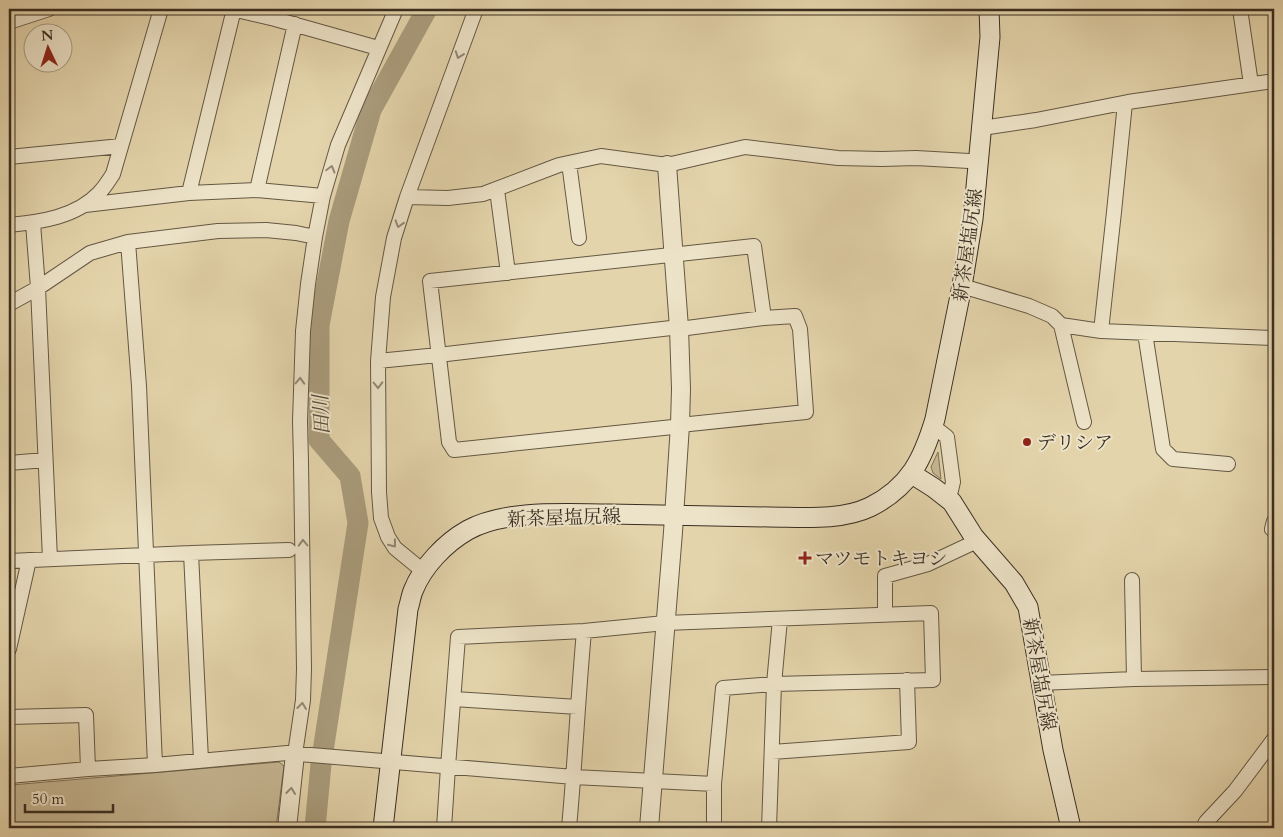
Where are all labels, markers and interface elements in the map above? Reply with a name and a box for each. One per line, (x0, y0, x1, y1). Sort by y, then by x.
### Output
north arrow (22, 22, 72, 72)
text: N (40, 26, 54, 45)
one-way arrow (455, 50, 465, 58)
one-way arrow (326, 165, 336, 173)
street label: 新茶屋塩尻線 (947, 187, 989, 303)
one-way arrow (394, 219, 404, 228)
one-way arrow (295, 377, 306, 385)
one-way arrow (373, 381, 383, 389)
water label: 田川 (307, 392, 336, 436)
place label: デリシア (1037, 430, 1113, 456)
marker: デリシア (1021, 436, 1033, 448)
street label: 新茶屋塩尻線 (507, 503, 621, 533)
one-way arrow (387, 538, 396, 548)
one-way arrow (298, 539, 308, 546)
place label: マツモトキヨシ (815, 546, 947, 572)
marker: マツモトキヨシ (799, 552, 811, 564)
street label: 新茶屋塩尻線 (1016, 616, 1062, 733)
one-way arrow (296, 701, 307, 709)
scale bar (25, 782, 112, 814)
one-way arrow (285, 787, 296, 795)
text: 50 m (32, 789, 64, 809)

